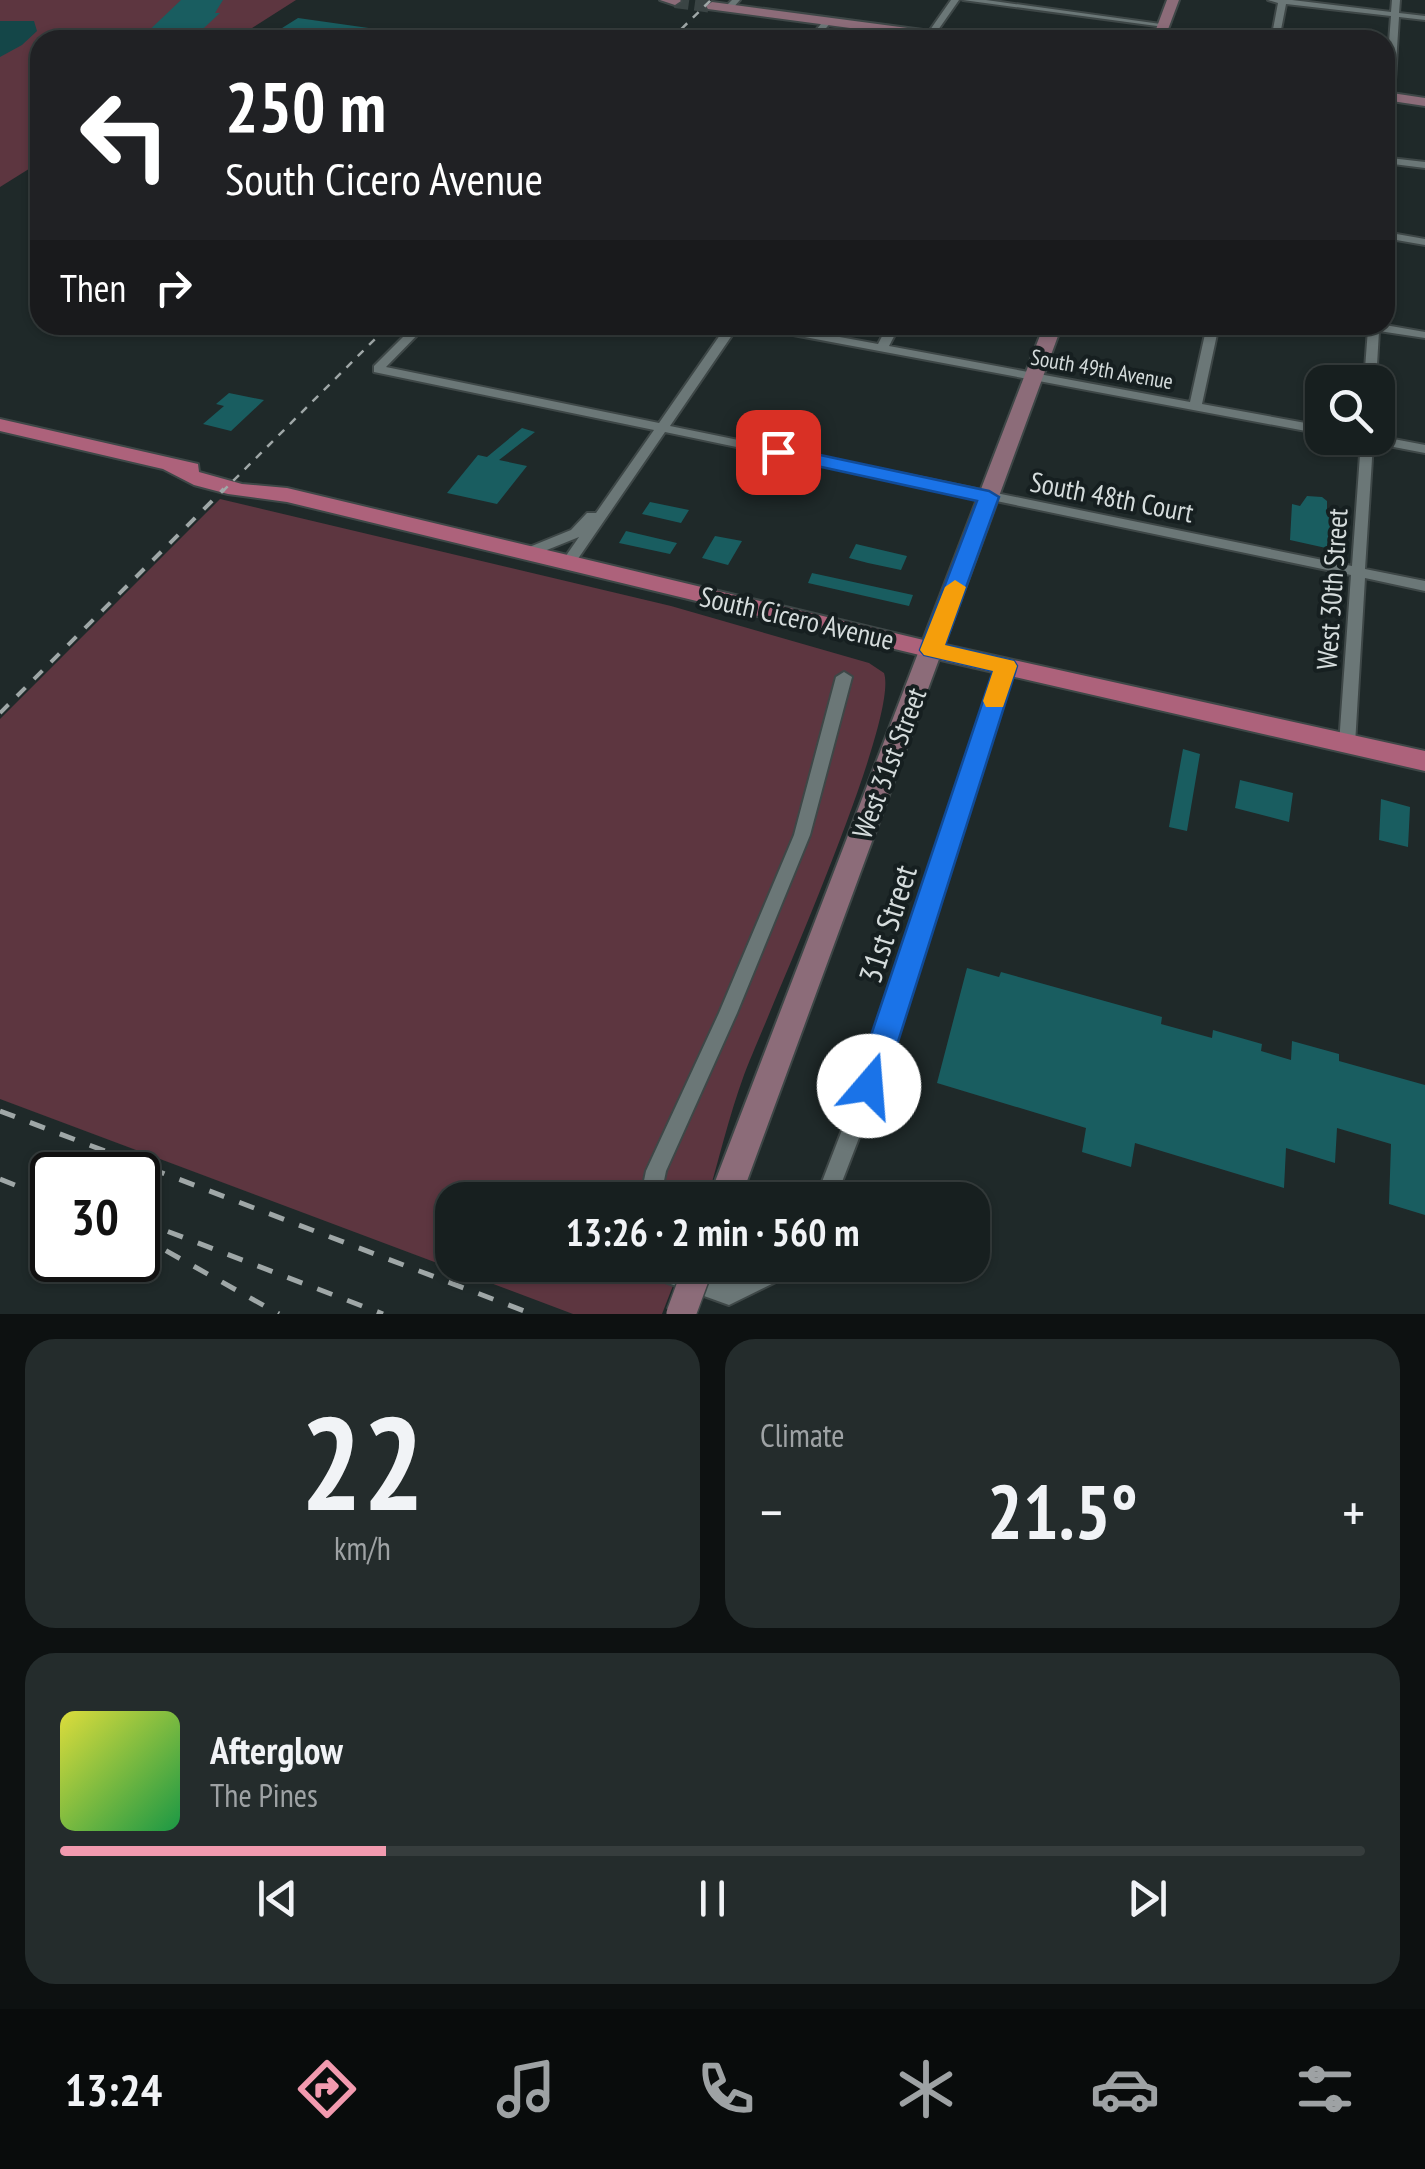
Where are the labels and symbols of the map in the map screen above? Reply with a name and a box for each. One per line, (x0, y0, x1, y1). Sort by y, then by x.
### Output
street label: South 49th Avenue (1029, 343, 1175, 395)
pin (736, 410, 821, 495)
street label: South 48th Court (1027, 463, 1197, 531)
street label: West 30th Street (1307, 507, 1356, 671)
street label: South Cicero Avenue (697, 577, 898, 658)
street label: West 31st Street (843, 682, 934, 844)
street label: 31st Street (848, 859, 926, 988)
position arrow (817, 1034, 921, 1138)
speed limit sign: 30 (30, 1152, 160, 1282)

